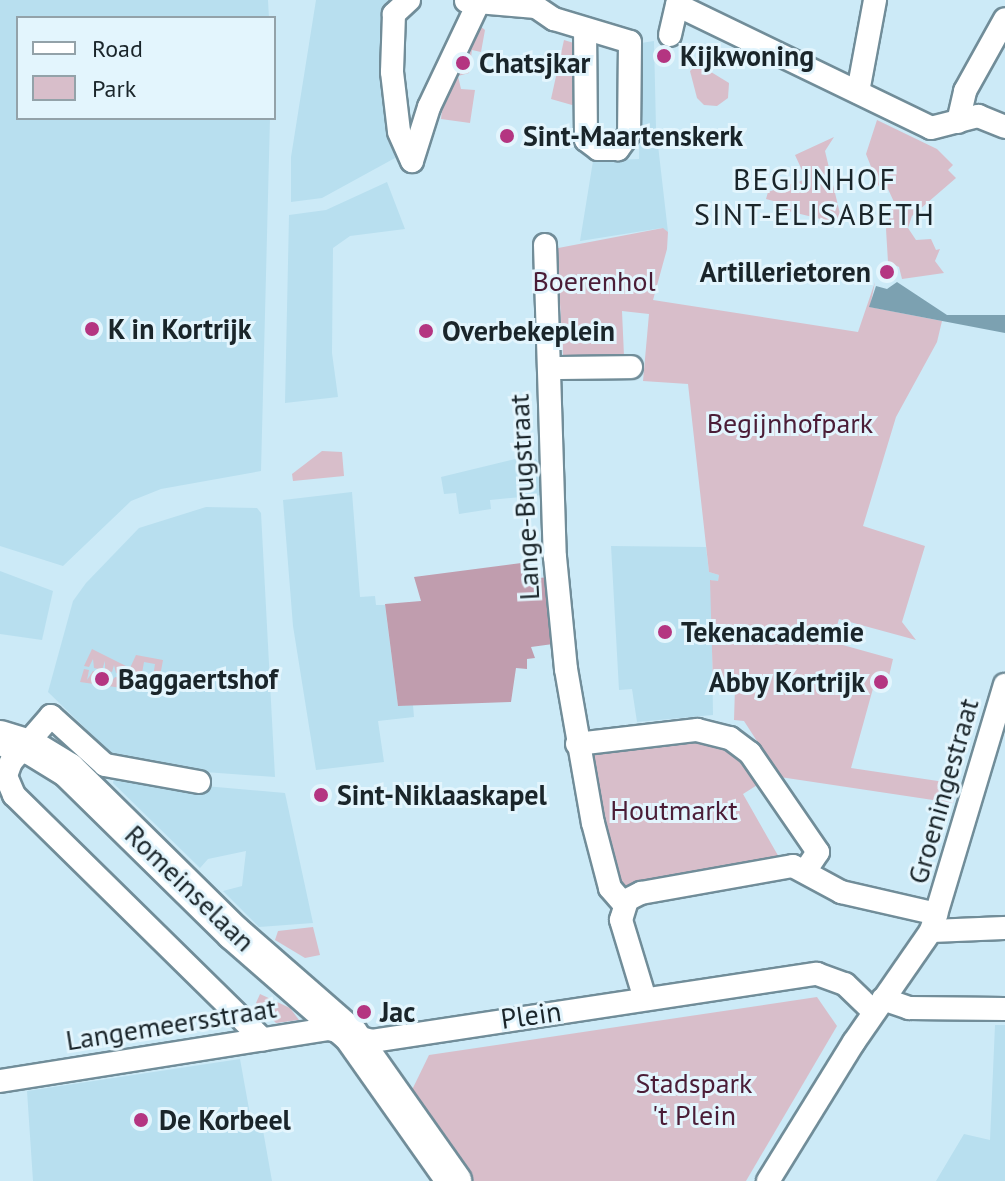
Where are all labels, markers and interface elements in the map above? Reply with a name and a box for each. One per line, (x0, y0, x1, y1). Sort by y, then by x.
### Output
legend (16, 16, 276, 120)
text: Road (92, 33, 143, 64)
place label: Kijkwoning (680, 39, 814, 73)
place label: Chatsjkar (479, 46, 590, 80)
marker: Kijkwoning (655, 47, 673, 65)
marker: Chatsjkar (454, 54, 472, 72)
text: Park (92, 73, 136, 104)
place label: Sint-Maartenskerk (523, 119, 743, 153)
marker: Sint-Maartenskerk (498, 127, 516, 145)
district label: BEGIJNHOF SINT-ELISABETH (694, 161, 936, 232)
place label: Artillerietoren (700, 255, 871, 289)
marker: Artillerietoren (878, 263, 896, 281)
park label: Boerenhol (532, 264, 656, 298)
place label: K in Kortrijk (108, 312, 252, 346)
place label: Overbekeplein (442, 314, 615, 348)
marker: K in Kortrijk (83, 320, 101, 338)
marker: Overbekeplein (417, 322, 435, 340)
street label: Lange-Brugstraat (502, 393, 546, 601)
park label: Begijnhofpark (707, 406, 873, 440)
place label: Tekenacademie (681, 615, 864, 649)
marker: Tekenacademie (656, 623, 674, 641)
place label: Baggaertshof (118, 662, 278, 696)
place label: Abby Kortrijk (708, 665, 865, 699)
marker: Baggaertshof (93, 670, 111, 688)
marker: Abby Kortrijk (872, 673, 890, 691)
street label: Groeningestraat (900, 694, 986, 888)
place label: Sint-Niklaaskapel (337, 778, 547, 812)
marker: Sint-Niklaaskapel (312, 786, 330, 804)
park label: Houtmarkt (610, 793, 738, 827)
street label: Romeinselaan (118, 818, 262, 958)
street label: Langemeersstraat (63, 991, 279, 1057)
street label: Plein (499, 994, 563, 1036)
place label: Jac (380, 995, 415, 1029)
marker: Jac (355, 1003, 373, 1021)
park label: Stadspark 't Plein (635, 1066, 753, 1132)
place label: De Korbeel (159, 1103, 291, 1137)
marker: De Korbeel (130, 1109, 152, 1131)

